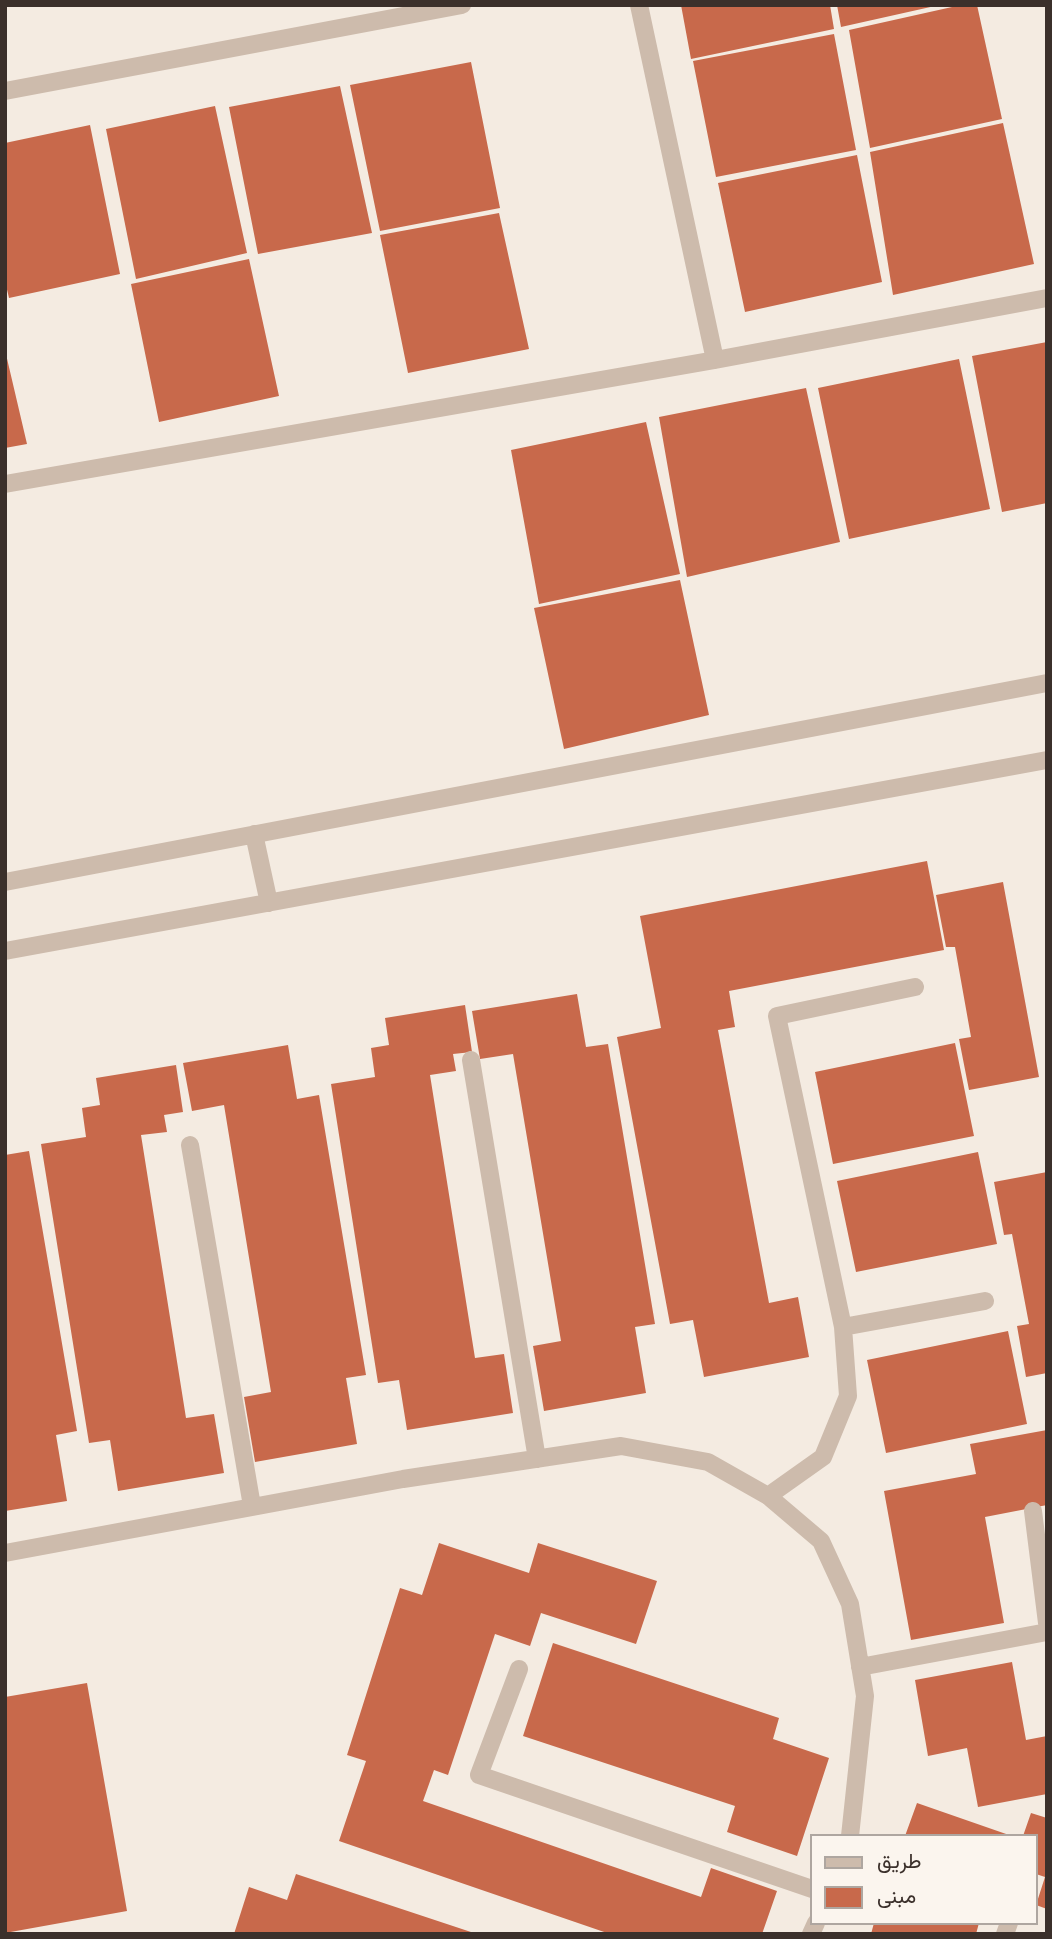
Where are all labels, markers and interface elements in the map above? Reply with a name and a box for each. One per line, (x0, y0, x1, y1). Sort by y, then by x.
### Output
legend (810, 1834, 1038, 1925)
text: طريق (877, 1848, 922, 1873)
text: مبنى (877, 1883, 916, 1908)

